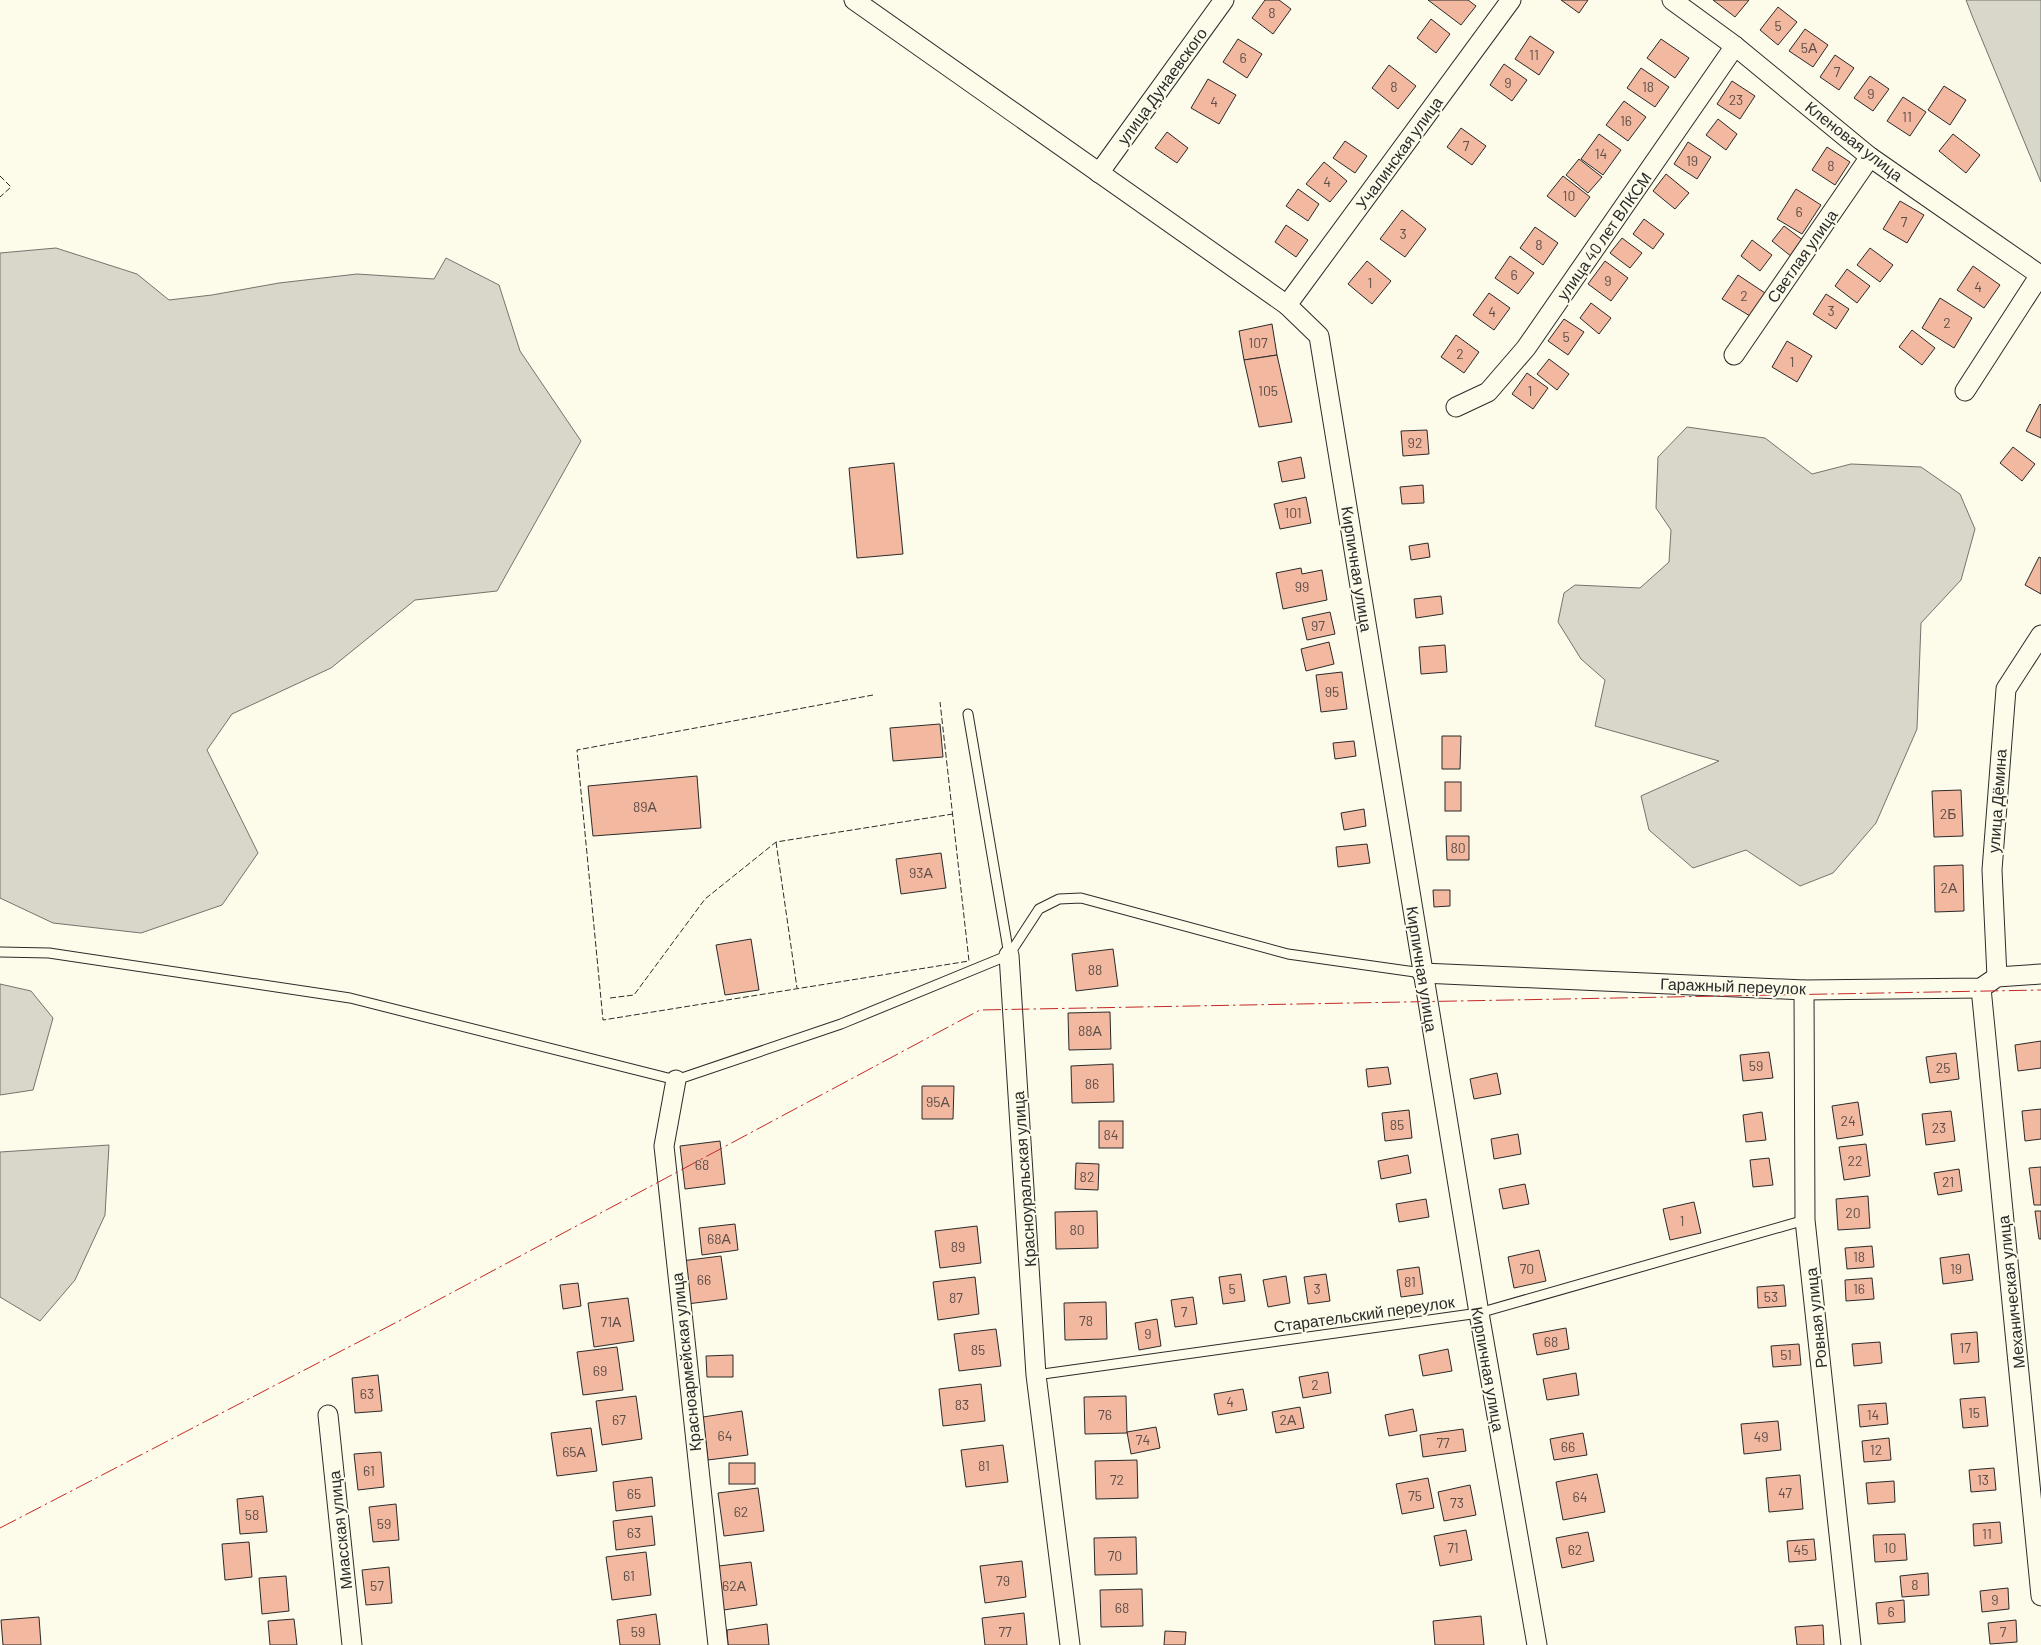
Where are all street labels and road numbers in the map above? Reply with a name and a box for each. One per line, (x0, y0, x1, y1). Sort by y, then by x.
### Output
street label: улица Дунаевского (1113, 23, 1210, 148)
street label: Учалинская улица (1351, 93, 1446, 213)
street label: Кленовая улица (1802, 97, 1907, 185)
street label: улица 40 лет ВЛКСМ (1552, 168, 1655, 303)
street label: Светлая улица (1762, 205, 1841, 306)
street label: Кирпичная улица (1338, 505, 1377, 633)
street label: улица Дёмина (1983, 748, 2010, 854)
street label: Кирпичная улица (1403, 905, 1442, 1033)
street label: Гаражный переулок (1660, 973, 1807, 998)
street label: Красноуральская улица (1008, 1090, 1039, 1268)
street label: Механическая улица (1993, 1214, 2028, 1370)
street label: Ровная улица (1801, 1267, 1830, 1369)
street label: Красноармейская улица (667, 1272, 704, 1452)
street label: Старательский переулок (1272, 1291, 1457, 1336)
street label: Кирпичная улица (1468, 1305, 1509, 1433)
street label: Миасская улица (324, 1470, 355, 1590)

